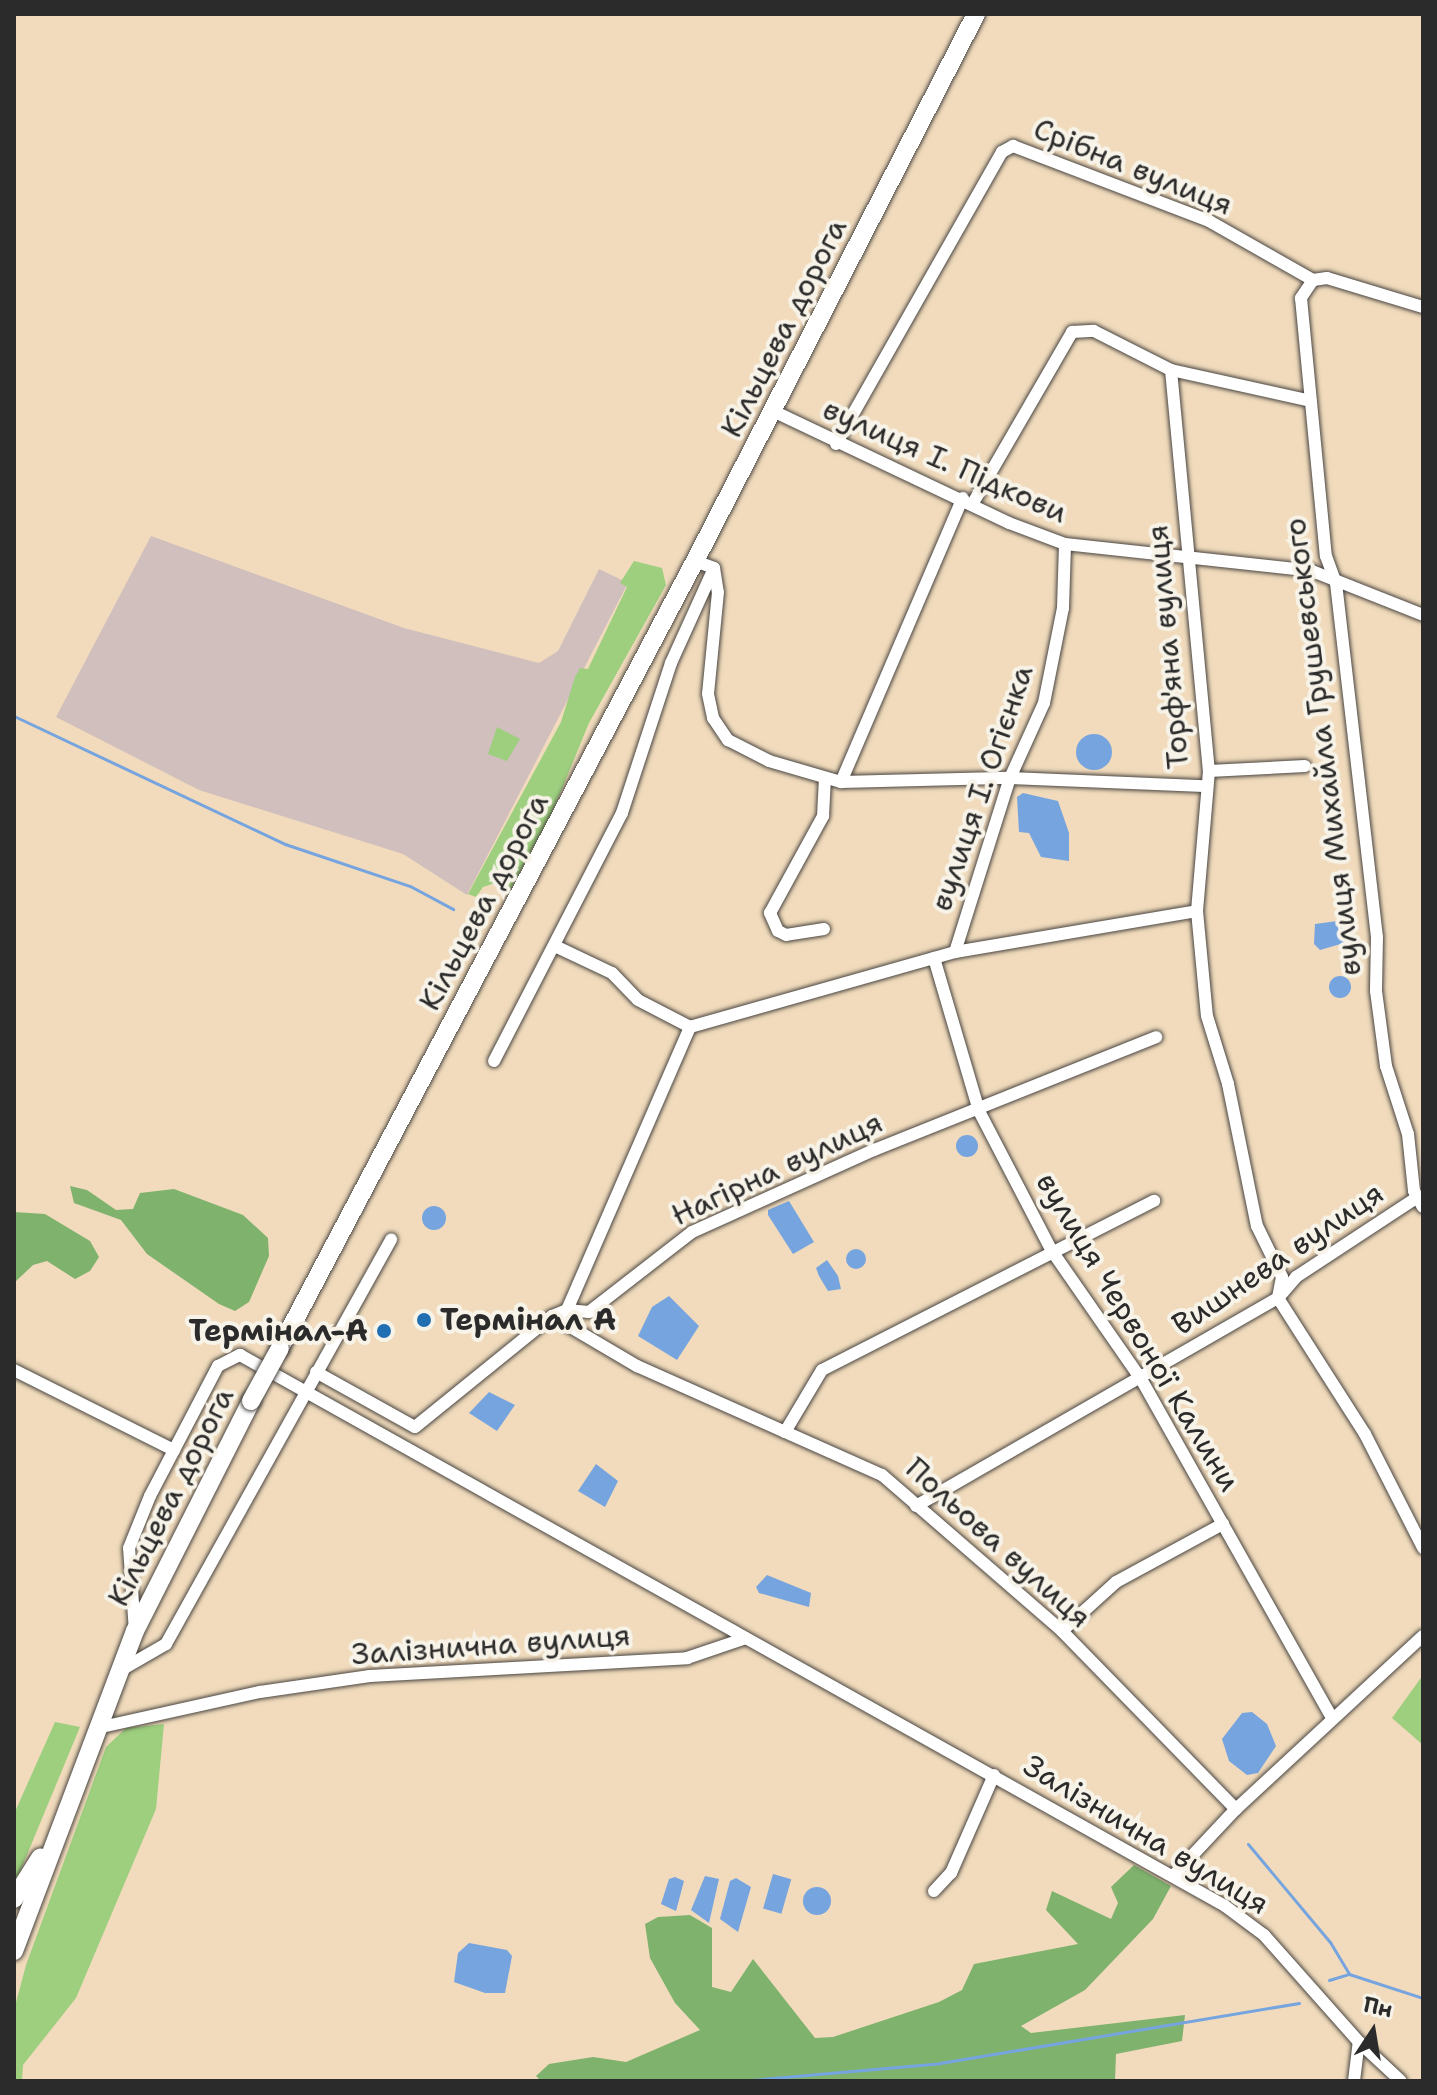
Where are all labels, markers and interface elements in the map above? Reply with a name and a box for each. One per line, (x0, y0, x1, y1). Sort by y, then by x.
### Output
street label: Срібна вулиця (1028, 111, 1238, 223)
street label: Кільцева дорога (713, 213, 855, 443)
street label: вулиця І. Підкови (817, 391, 1073, 531)
street label: вулиця Михайла Грушевського (1277, 516, 1369, 978)
street label: Торф'яна вулиця (1139, 523, 1197, 771)
street label: вулиця І. Огієнка (923, 660, 1041, 916)
street label: Кільцева дорога (412, 787, 556, 1017)
street label: Нагірна вулиця (666, 1104, 888, 1234)
street label: вулиця Червоної Калини (1028, 1166, 1248, 1498)
street label: Вишнева вулиця (1166, 1175, 1390, 1343)
place label: Термінал А (440, 1302, 616, 1338)
marker: Термінал А (415, 1311, 433, 1329)
place label: Термінал-А (189, 1313, 368, 1349)
marker: Термінал-А (375, 1322, 393, 1340)
street label: Кільцева дорога (100, 1382, 242, 1612)
street label: Польова вулиця (898, 1450, 1098, 1636)
street label: Залізнична вулиця (350, 1617, 632, 1673)
street label: Залізнична вулиця (1017, 1748, 1275, 1922)
text: Пн (1361, 1990, 1395, 2024)
north arrow (1333, 1991, 1413, 2071)

